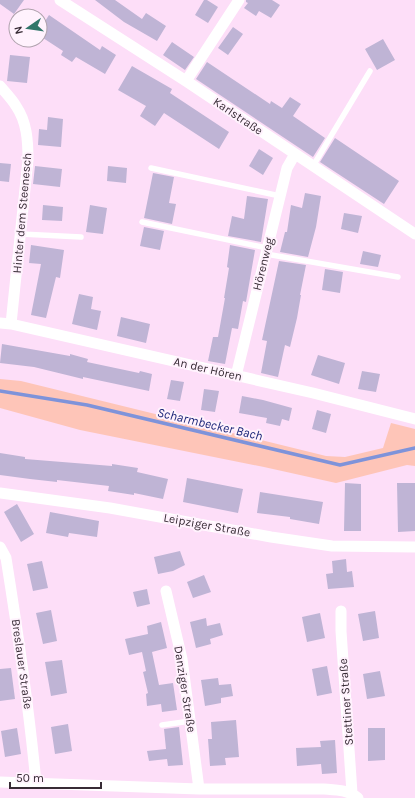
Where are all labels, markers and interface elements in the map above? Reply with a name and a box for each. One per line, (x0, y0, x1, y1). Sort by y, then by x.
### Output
north arrow (8, 8, 48, 48)
text: N (12, 25, 26, 35)
street label: Karlstraße (211, 94, 265, 138)
street label: Hinter dem Steenesch (10, 152, 34, 274)
street label: Hörenweg (250, 236, 276, 292)
street label: An der Hören (172, 354, 244, 384)
water label: Scharmbecker Bach (156, 405, 264, 443)
street label: Leipziger Straße (162, 510, 252, 540)
street label: Breslauer Straße (9, 618, 35, 710)
street label: Danziger Straße (171, 645, 199, 733)
street label: Stettiner Straße (336, 658, 356, 746)
scale bar (10, 764, 101, 790)
text: 50 m (16, 771, 44, 785)

